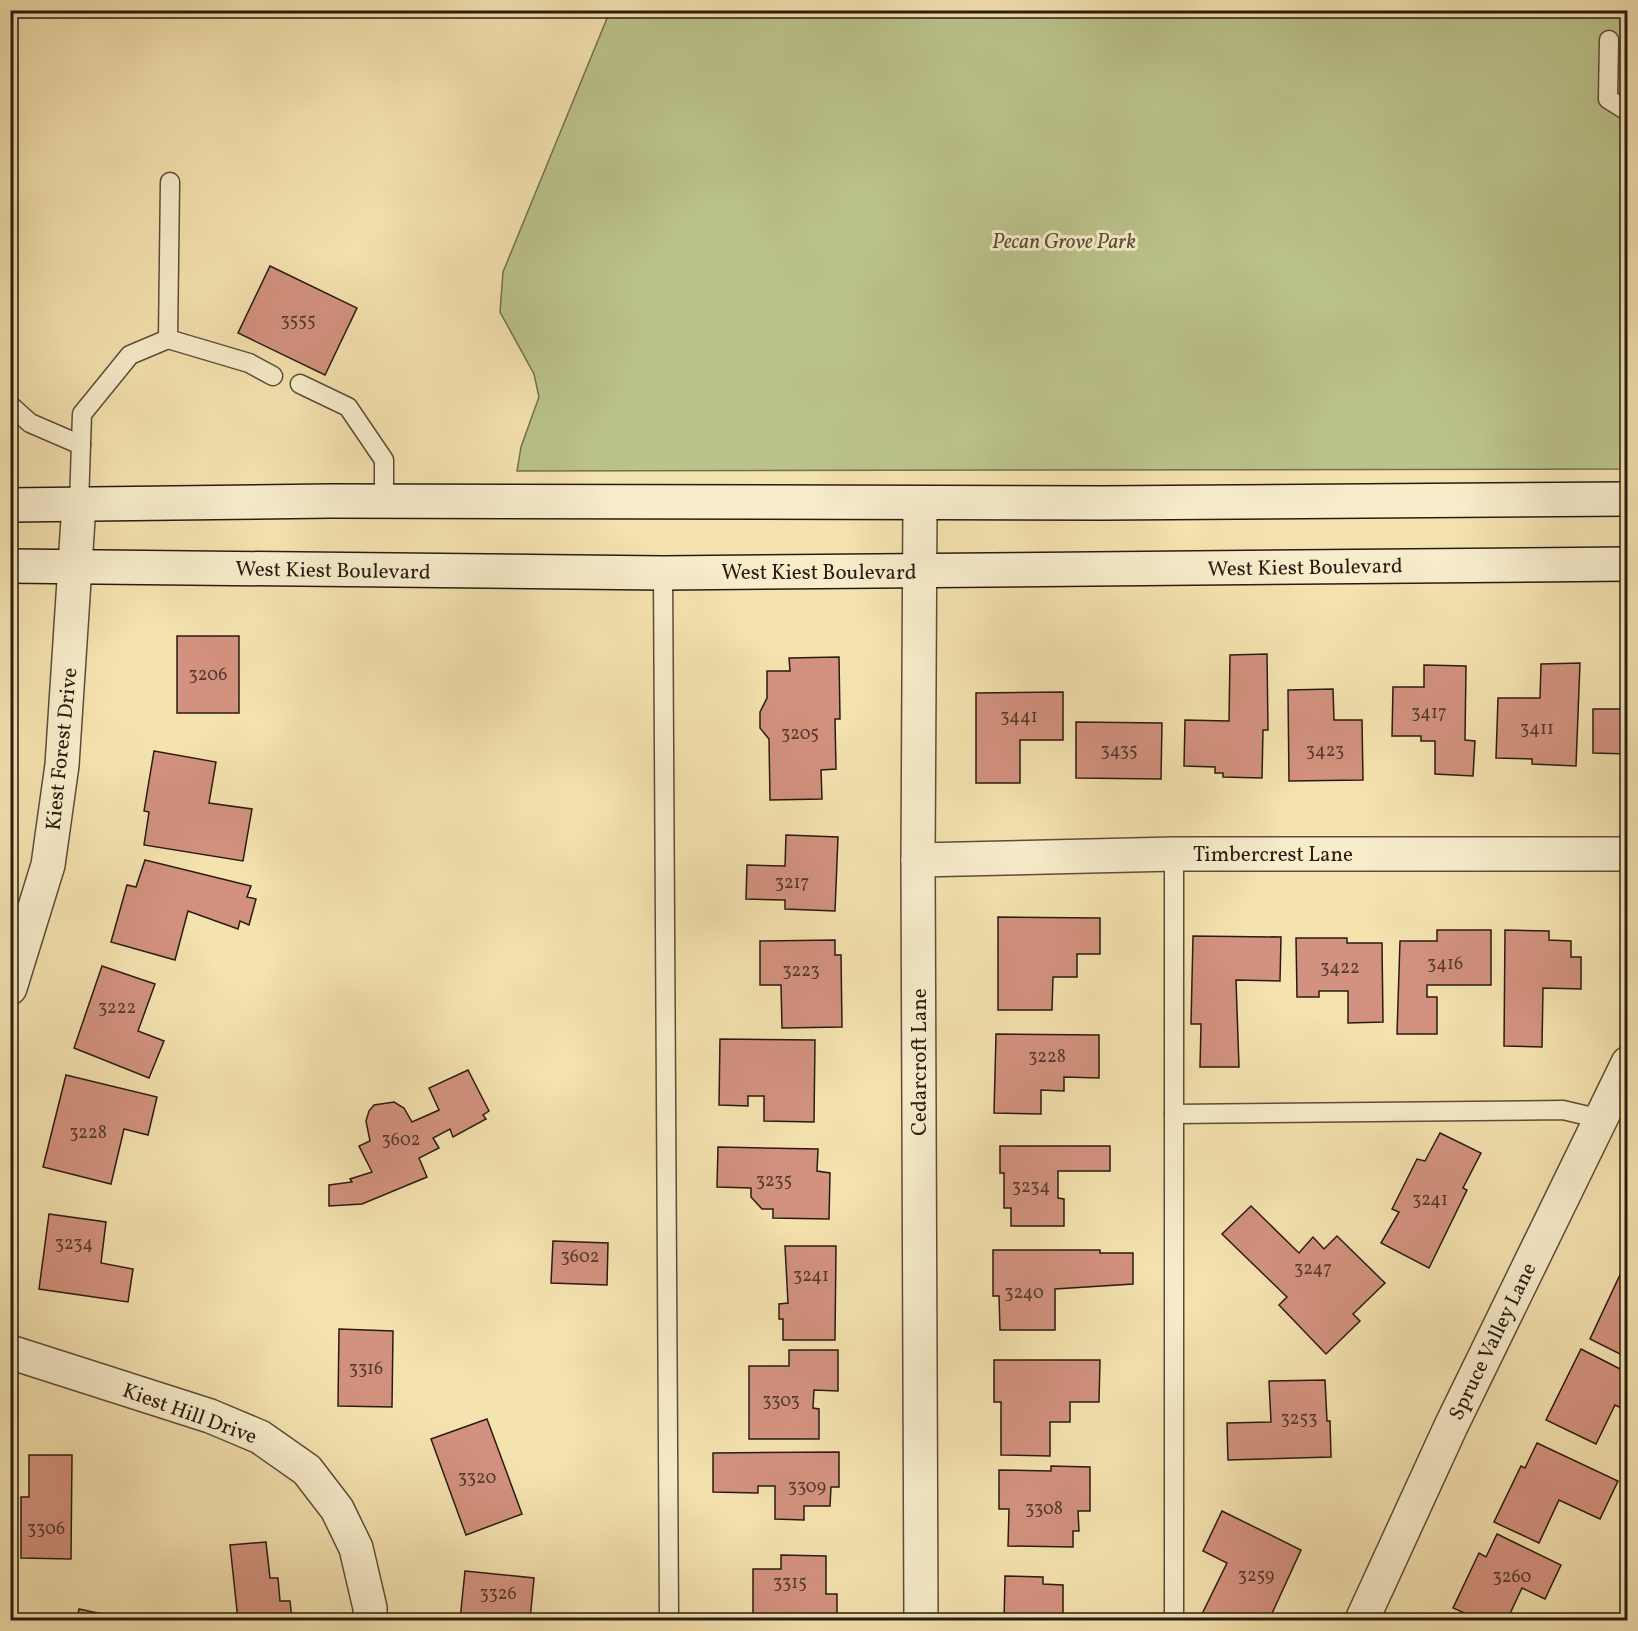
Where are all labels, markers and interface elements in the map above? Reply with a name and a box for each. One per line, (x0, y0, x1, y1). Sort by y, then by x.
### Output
park label: Pecan Grove Park (992, 228, 1136, 257)
house number: 3555 (280, 309, 316, 334)
street label: West Kiest Boulevard (1207, 552, 1403, 585)
street label: West Kiest Boulevard (235, 555, 431, 588)
street label: West Kiest Boulevard (721, 559, 917, 588)
house number: 3206 (189, 663, 227, 688)
street label: Kiest Forest Drive (40, 666, 85, 832)
house number: 3417 (1411, 701, 1447, 726)
house number: 3441 (1000, 705, 1038, 730)
house number: 3411 (1520, 717, 1554, 742)
house number: 3205 (781, 722, 819, 747)
house number: 3435 (1100, 739, 1138, 764)
house number: 3423 (1306, 739, 1344, 764)
street label: Timbercrest Lane (1193, 841, 1353, 870)
house number: 3217 (775, 871, 809, 896)
house number: 3416 (1427, 952, 1463, 977)
house number: 3422 (1320, 956, 1360, 981)
house number: 3223 (782, 959, 820, 984)
street label: Cedarcroft Lane (906, 988, 935, 1136)
house number: 3222 (98, 996, 136, 1021)
house number: 3228 (1028, 1045, 1066, 1070)
house number: 3228 (69, 1121, 107, 1146)
house number: 3602 (382, 1128, 420, 1153)
house number: 3235 (756, 1169, 792, 1194)
house number: 3234 (1012, 1175, 1050, 1200)
house number: 3241 (1412, 1188, 1448, 1213)
house number: 3234 (55, 1232, 93, 1257)
house number: 3602 (561, 1245, 599, 1270)
house number: 3247 (1294, 1257, 1332, 1282)
street label: Spruce Valley Lane (1443, 1258, 1544, 1425)
house number: 3241 (793, 1264, 829, 1289)
house number: 3240 (1004, 1281, 1044, 1306)
house number: 3316 (349, 1357, 383, 1382)
street label: Kiest Hill Drive (118, 1377, 261, 1452)
house number: 3303 (762, 1389, 800, 1414)
house number: 3253 (1281, 1407, 1317, 1432)
house number: 3320 (458, 1466, 496, 1491)
house number: 3309 (788, 1475, 826, 1500)
house number: 3308 (1025, 1497, 1063, 1522)
house number: 3306 (27, 1517, 65, 1542)
house number: 3259 (1238, 1564, 1274, 1589)
house number: 3260 (1493, 1565, 1532, 1590)
house number: 3315 (773, 1571, 807, 1596)
house number: 3326 (479, 1582, 517, 1607)

